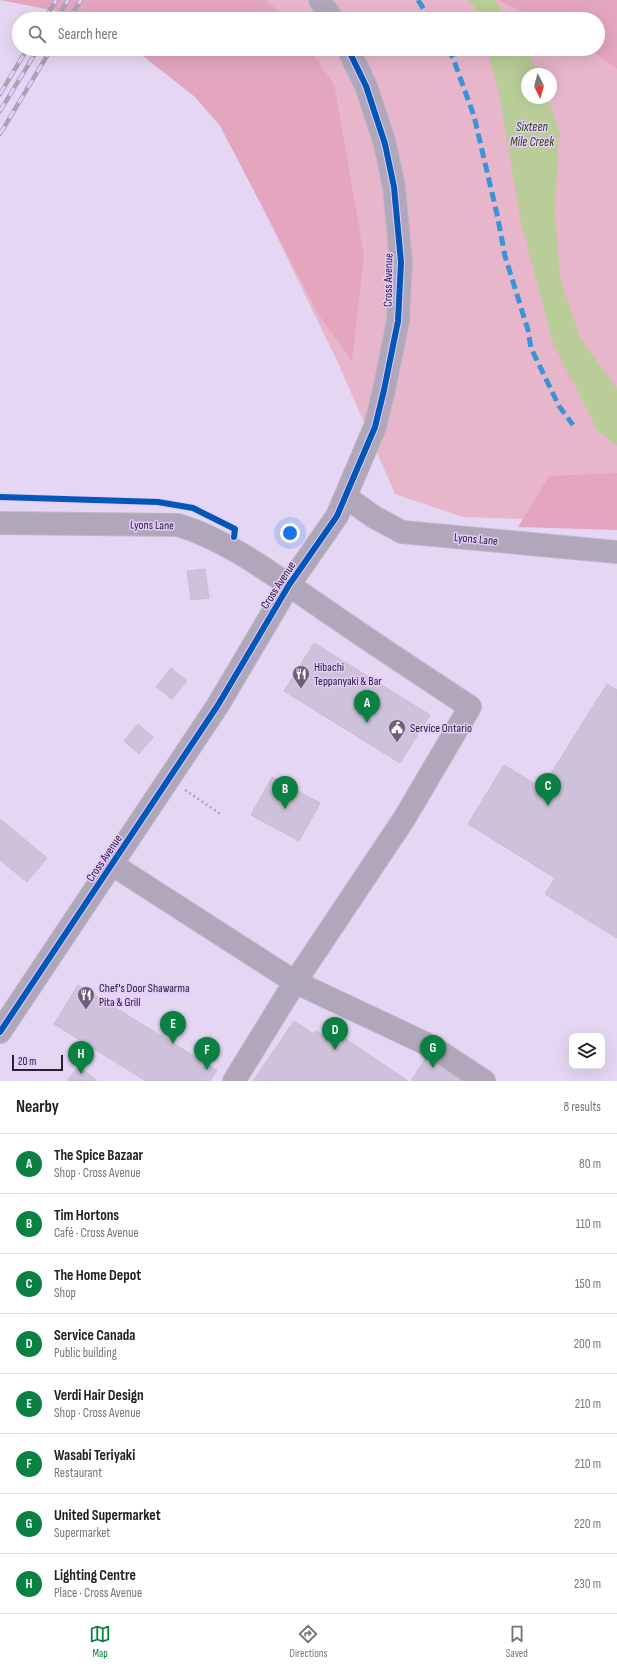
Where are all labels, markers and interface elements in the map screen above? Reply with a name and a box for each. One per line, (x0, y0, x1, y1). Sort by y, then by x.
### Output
search box (12, 12, 605, 56)
icon: search (26, 23, 48, 45)
text: Search here (58, 25, 118, 44)
north arrow (521, 68, 557, 104)
water label: Sixteen Mile Creek (510, 119, 555, 150)
street label: Cross Avenue (381, 253, 396, 307)
street label: Lyons Lane (130, 518, 174, 533)
your location (280, 523, 300, 543)
street label: Lyons Lane (453, 530, 499, 549)
street label: Cross Avenue (257, 559, 299, 612)
place label: Hibachi Teppanyaki & Bar (314, 660, 382, 689)
restaurant icon: Hibachi Teppanyaki & Bar (291, 664, 311, 689)
pin: A (354, 690, 380, 723)
public building icon: Service Ontario (387, 718, 407, 743)
place label: Service Ontario (410, 721, 472, 736)
pin: C (535, 773, 561, 806)
pin: B (272, 776, 298, 809)
street label: Cross Avenue (83, 832, 126, 885)
place label: Chef's Door Shawarma Pita & Grill (99, 981, 190, 1010)
restaurant icon: Chef's Door Shawarma Pita & Grill (76, 985, 96, 1010)
pin: E (160, 1011, 186, 1044)
pin: D (322, 1017, 348, 1050)
map controls (569, 1033, 605, 1069)
button: layers (569, 1033, 605, 1069)
pin: G (420, 1035, 446, 1068)
pin: F (194, 1037, 220, 1070)
pin: H (68, 1041, 94, 1074)
scale bar (12, 1053, 63, 1072)
text: 20 m (18, 1055, 36, 1068)
text: Nearby (16, 1097, 59, 1117)
text: 8 results (563, 1099, 601, 1115)
text: The Spice Bazaar (54, 1146, 143, 1165)
text: A (26, 1156, 32, 1172)
text: 80 m (579, 1156, 601, 1172)
text: Shop · Cross Avenue (54, 1165, 141, 1181)
text: Tim Hortons (54, 1206, 119, 1225)
text: B (26, 1216, 32, 1232)
text: 110 m (576, 1216, 601, 1232)
text: Café · Cross Avenue (54, 1225, 139, 1241)
text: The Home Depot (54, 1266, 141, 1285)
text: C (26, 1276, 32, 1292)
text: 150 m (575, 1276, 601, 1292)
text: Shop (54, 1285, 76, 1301)
text: Service Canada (54, 1326, 135, 1345)
text: D (26, 1336, 32, 1352)
text: 200 m (574, 1336, 601, 1352)
text: Public building (54, 1345, 117, 1361)
text: Verdi Hair Design (54, 1386, 144, 1405)
text: E (26, 1396, 32, 1412)
text: 210 m (575, 1396, 601, 1412)
text: Shop · Cross Avenue (54, 1405, 141, 1421)
text: Wasabi Teriyaki (54, 1446, 135, 1465)
text: F (26, 1456, 32, 1472)
text: 210 m (575, 1456, 601, 1472)
text: Restaurant (54, 1465, 102, 1481)
text: United Supermarket (54, 1506, 161, 1525)
text: G (26, 1516, 32, 1532)
text: 220 m (574, 1516, 601, 1532)
text: Supermarket (54, 1525, 110, 1541)
text: Lighting Centre (54, 1566, 136, 1585)
text: H (26, 1576, 32, 1592)
text: 230 m (574, 1576, 601, 1592)
text: Place · Cross Avenue (54, 1585, 142, 1601)
tab: Map (89, 1623, 111, 1660)
tab: Directions (290, 1623, 327, 1660)
tab: Saved (506, 1623, 528, 1660)

